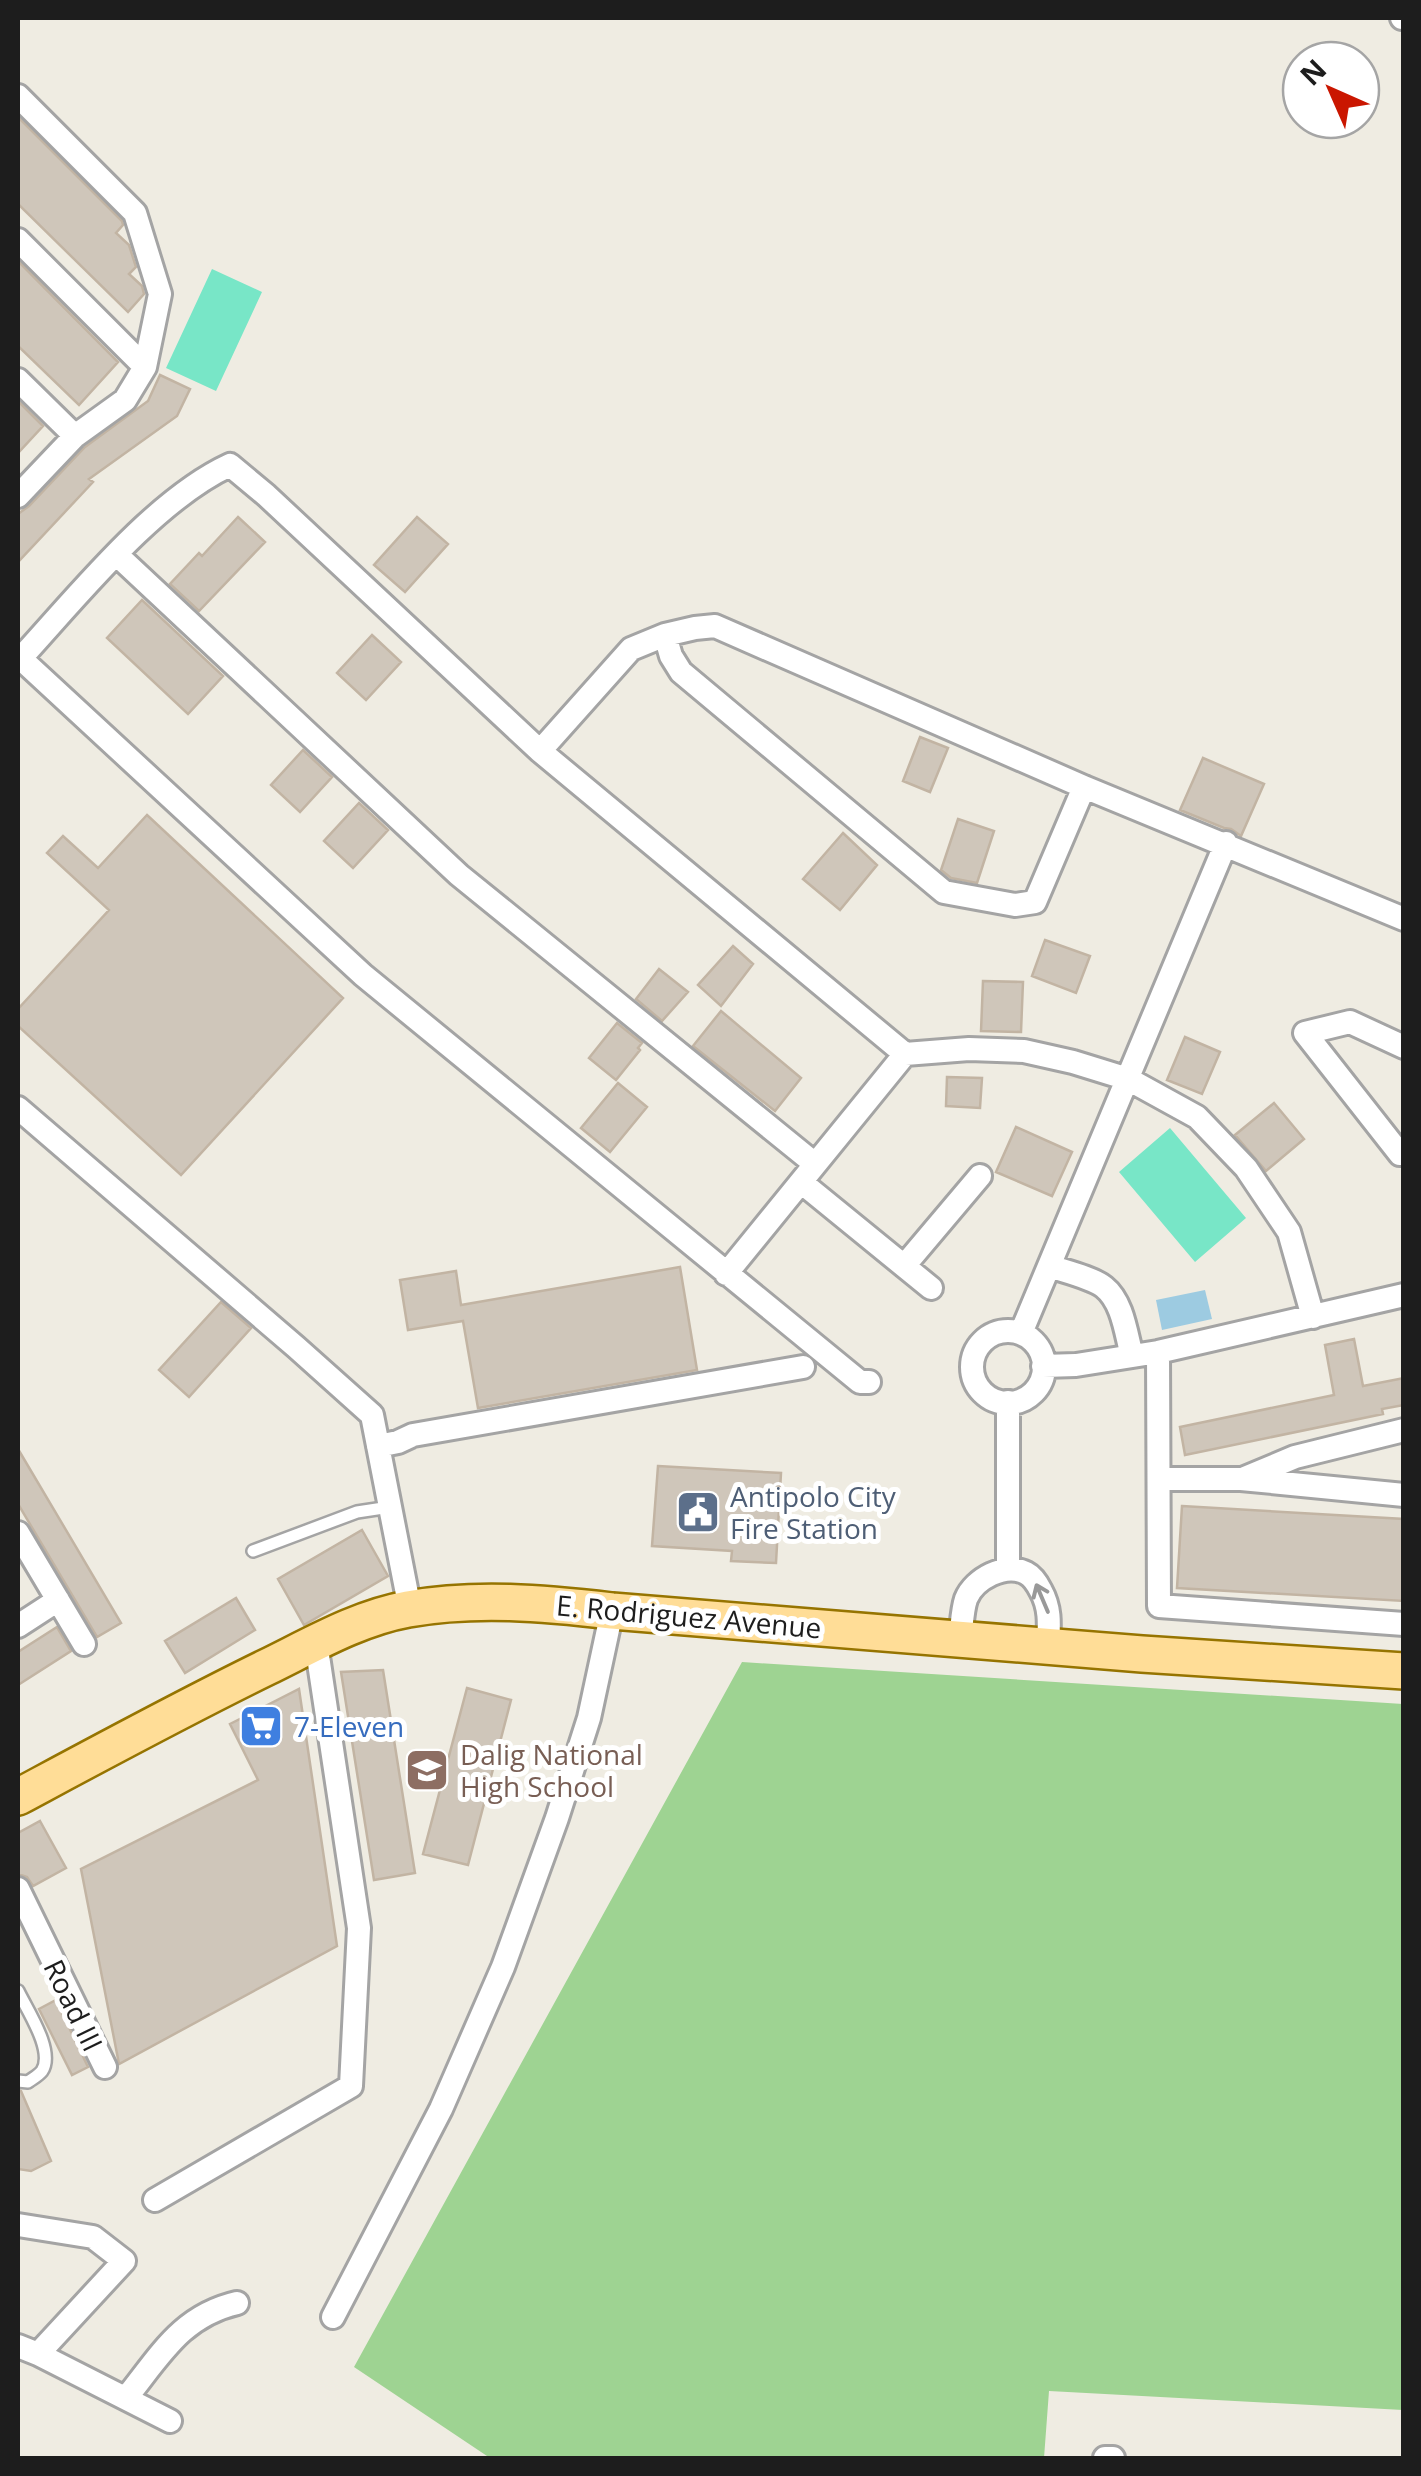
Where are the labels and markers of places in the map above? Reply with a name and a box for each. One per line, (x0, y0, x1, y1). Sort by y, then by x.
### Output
place label: Antipolo City Fire Station (730, 1477, 897, 1547)
public building icon: Antipolo City Fire Station (675, 1489, 721, 1535)
supermarket icon: 7-Eleven (238, 1703, 284, 1749)
place label: 7-Eleven (294, 1707, 404, 1745)
place label: Dalig National High School (460, 1735, 643, 1805)
school or university icon: Dalig National High School (404, 1747, 450, 1793)

